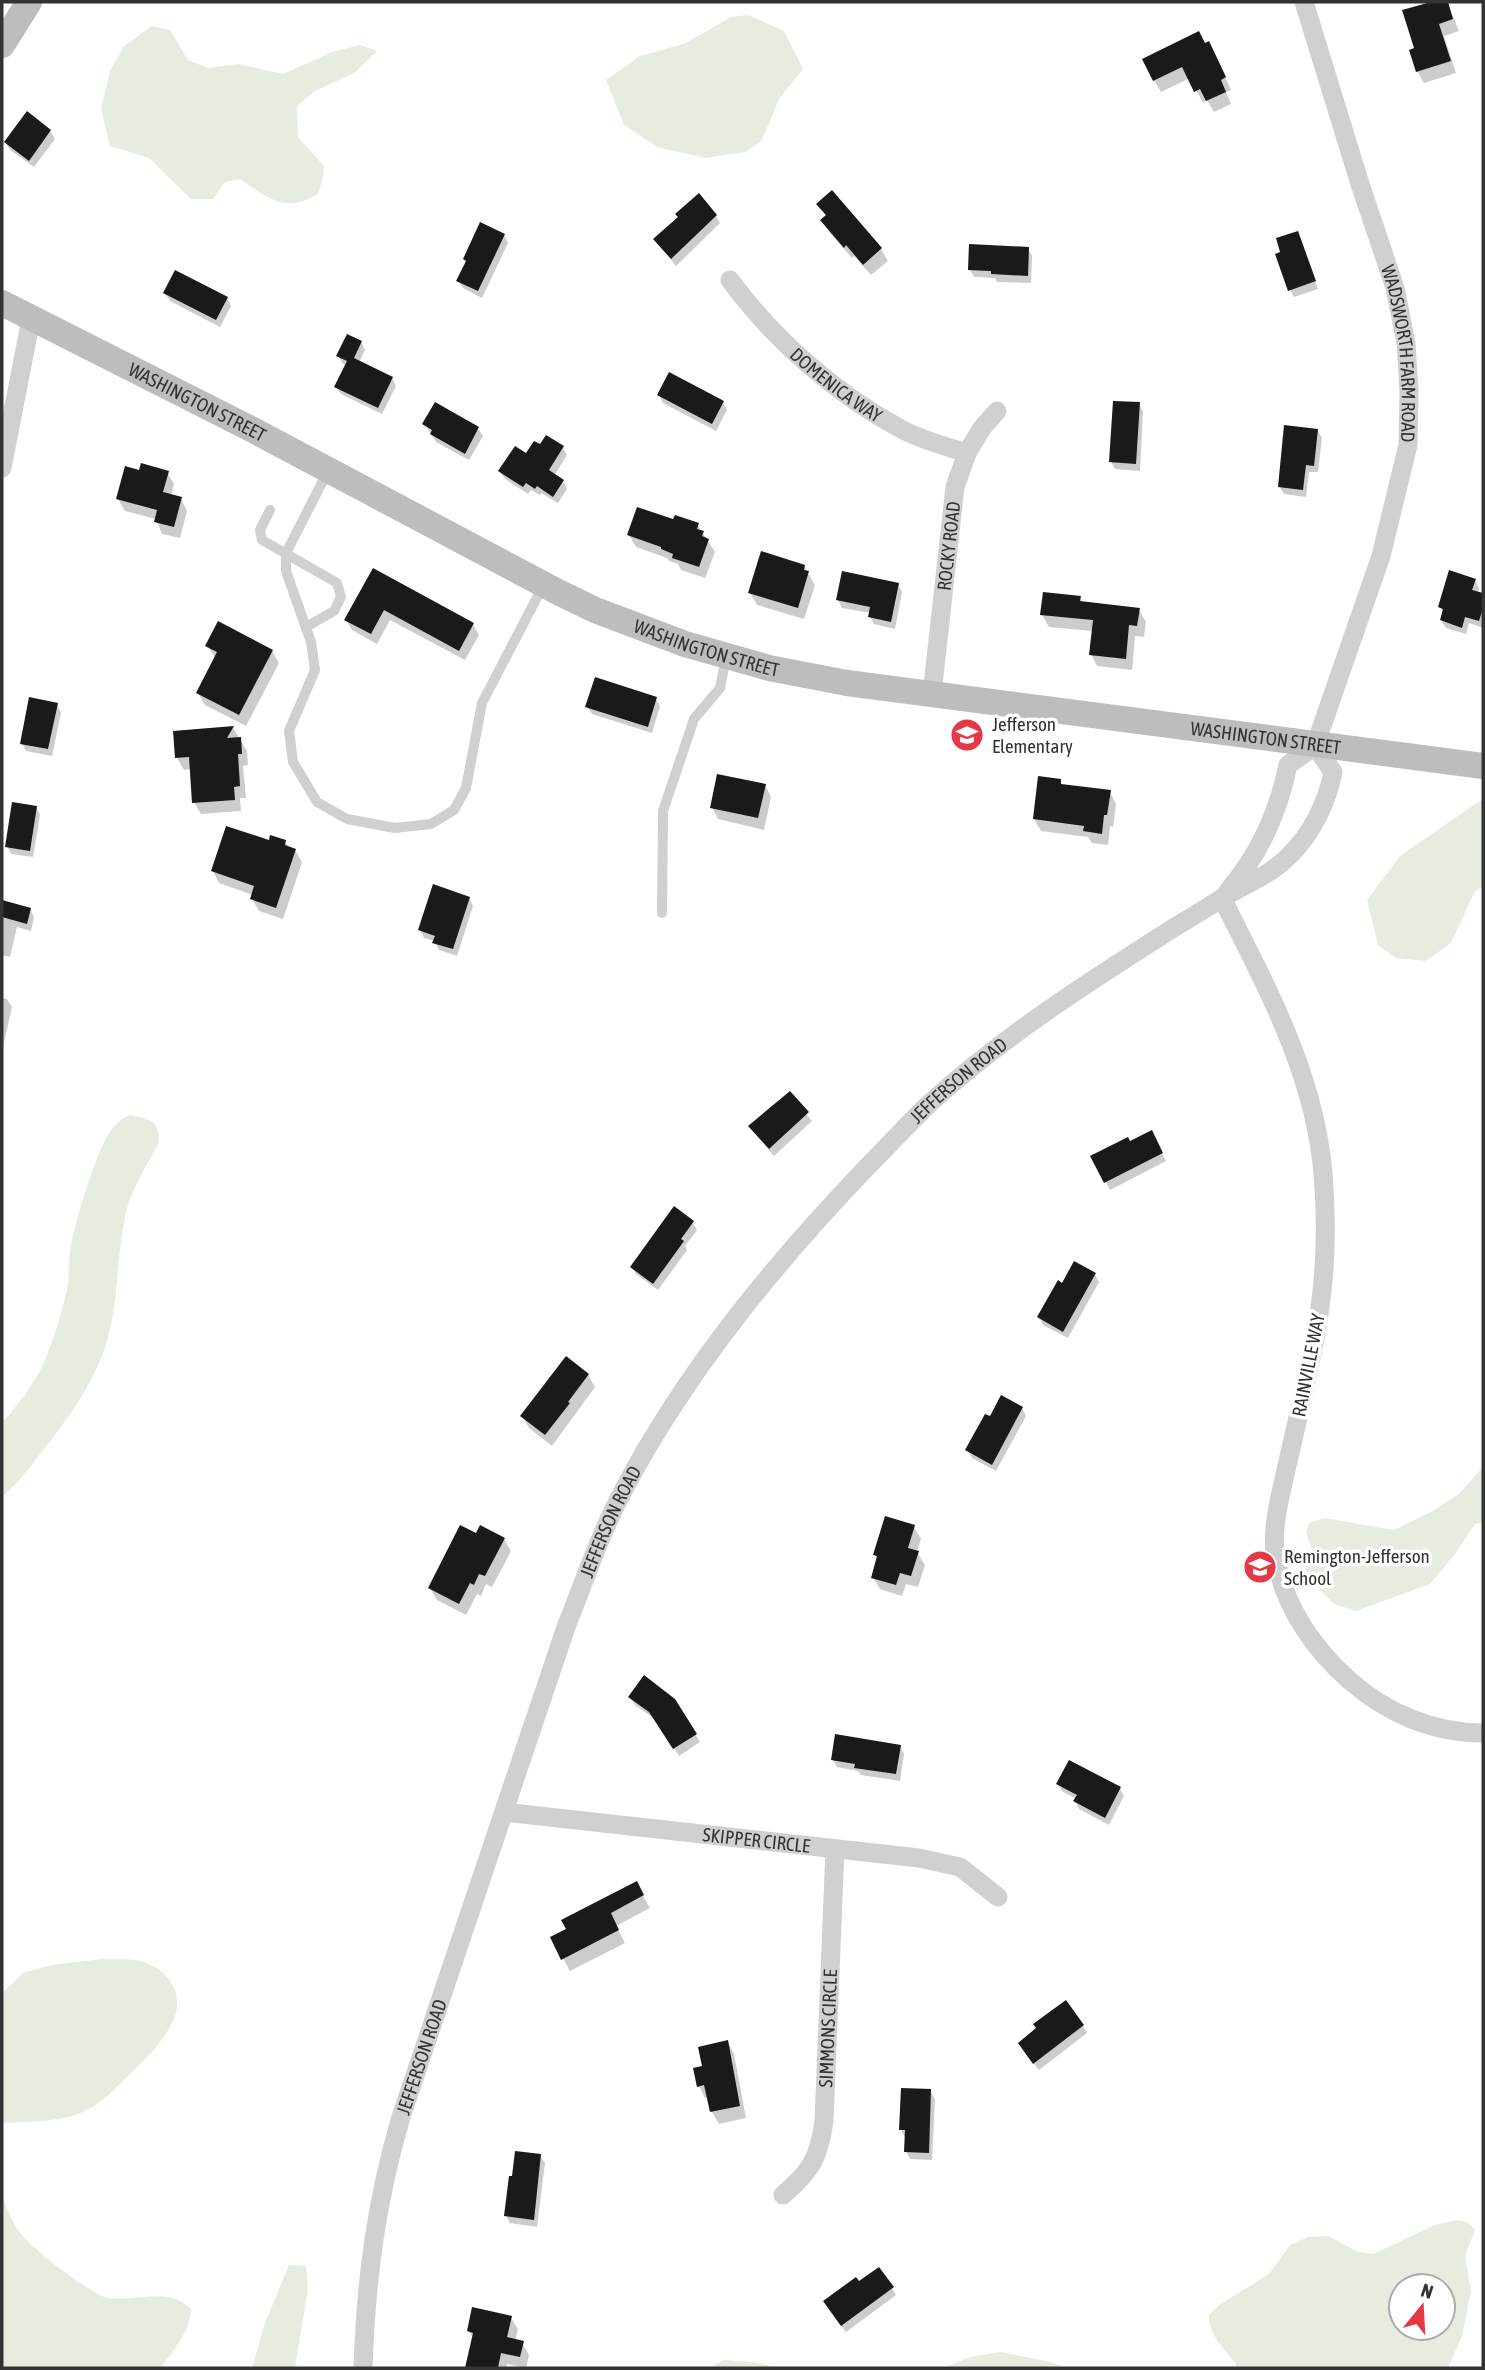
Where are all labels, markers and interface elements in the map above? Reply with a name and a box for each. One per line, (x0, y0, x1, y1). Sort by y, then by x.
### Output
street label: WADSWORTH FARM ROAD (1377, 262, 1420, 443)
street label: DOMENICA WAY (786, 343, 887, 427)
street label: WASHINGTON STREET (125, 358, 271, 446)
street label: ROCKY ROAD (933, 500, 964, 592)
street label: WASHINGTON STREET (631, 615, 782, 681)
place label: Jefferson Elementary (992, 713, 1073, 757)
school or university icon: Jefferson Elementary (948, 716, 986, 754)
street label: WASHINGTON STREET (1189, 717, 1343, 758)
street label: JEFFERSON ROAD (905, 1033, 1011, 1128)
street label: RAINVILLE WAY (1287, 1311, 1329, 1418)
street label: JEFFERSON ROAD (575, 1462, 646, 1581)
place label: Remington-Jefferson School (1284, 1545, 1430, 1589)
school or university icon: Remington-Jefferson School (1241, 1548, 1279, 1586)
street label: SKIPPER CIRCLE (702, 1823, 811, 1857)
street label: SIMMONS CIRCLE (814, 1969, 841, 2088)
street label: JEFFERSON ROAD (392, 1996, 451, 2117)
north arrow (1387, 2272, 1457, 2342)
text: N (1419, 2279, 1436, 2303)

